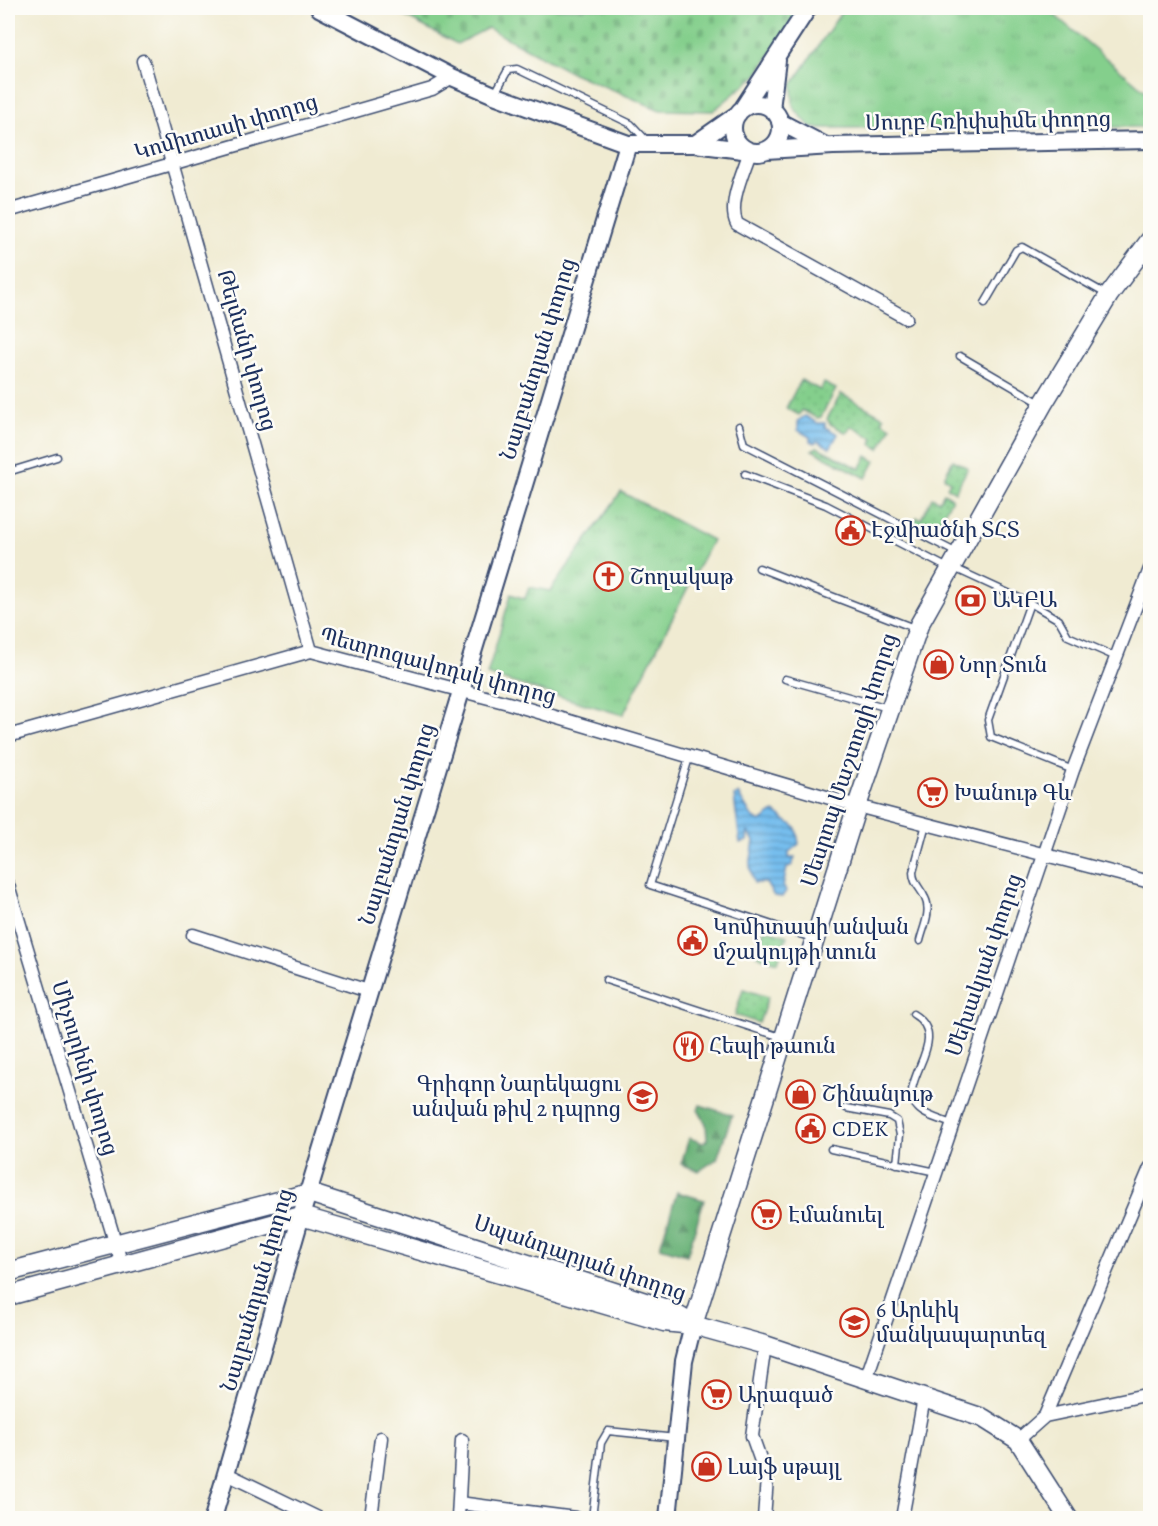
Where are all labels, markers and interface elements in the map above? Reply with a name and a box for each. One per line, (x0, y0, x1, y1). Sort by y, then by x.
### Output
street label: Կոմիտասի փողոց (131, 86, 321, 168)
street label: Սուրբ Հռիփսիմե փողոց (865, 104, 1111, 138)
street label: Նալբանդյան փողոց (493, 254, 583, 464)
street label: Թելմանի փողոց (210, 266, 284, 434)
public building icon: Էջմիածնի ՏՀՏ (834, 514, 866, 546)
place label: Էջմիածնի ՏՀՏ (871, 515, 1020, 545)
church icon: Շողակաթ (593, 561, 625, 593)
place label: Շողակաթ (630, 562, 734, 592)
bank icon: ԱԿԲԱ (955, 584, 987, 616)
place label: ԱԿԲԱ (992, 585, 1057, 615)
street label: Պետրոզավոդսկ փողոց (316, 620, 560, 712)
street label: Մեսրոպ Մաշտոցի փողոց (794, 629, 904, 891)
shop icon: Նոր Տուն (922, 649, 954, 681)
place label: Նոր Տուն (959, 650, 1047, 680)
street label: Նալբանդյան փողոց (352, 719, 442, 929)
supermarket icon: Խանութ Գև (917, 777, 949, 809)
place label: Խանութ Գև (954, 778, 1072, 808)
street label: Մեխակյան փողոց (939, 869, 1029, 1061)
place label: Կոմիտասի անվան մշակույթի տուն (713, 912, 909, 967)
public building icon: Կոմիտասի անվան մշակույթի տուն (676, 924, 708, 956)
street label: Միչուրինի փողոց (44, 977, 126, 1159)
restaurant icon: Հեպի թաուն (672, 1030, 704, 1062)
place label: Հեպի թաուն (709, 1031, 836, 1061)
place label: Գրիգոր Նարեկացու անվան թիվ 2 դպրոց (412, 1069, 621, 1124)
shop icon: Շինանյութ (785, 1078, 817, 1110)
place label: Շինանյութ (822, 1079, 934, 1109)
school or university icon: Գրիգոր Նարեկացու անվան թիվ 2 դպրոց (626, 1081, 658, 1113)
public building icon: CDEK (795, 1113, 827, 1145)
place label: CDEK (832, 1114, 888, 1144)
street label: Նալբանդյան փողոց (214, 1185, 300, 1395)
supermarket icon: Էմանուել (751, 1199, 783, 1231)
place label: Էմանուել (788, 1200, 885, 1230)
street label: Սպանդարյան փողոց (470, 1207, 690, 1309)
place label: 6 Արևիկ մանկապարտեզ (876, 1295, 1047, 1350)
school or university icon: 6 Արևիկ մանկապարտեզ (839, 1307, 871, 1339)
supermarket icon: Արագած (701, 1379, 733, 1411)
place label: Արագած (738, 1380, 834, 1410)
shop icon: Լայֆ սթայլ (690, 1451, 722, 1483)
place label: Լայֆ սթայլ (727, 1452, 842, 1482)

